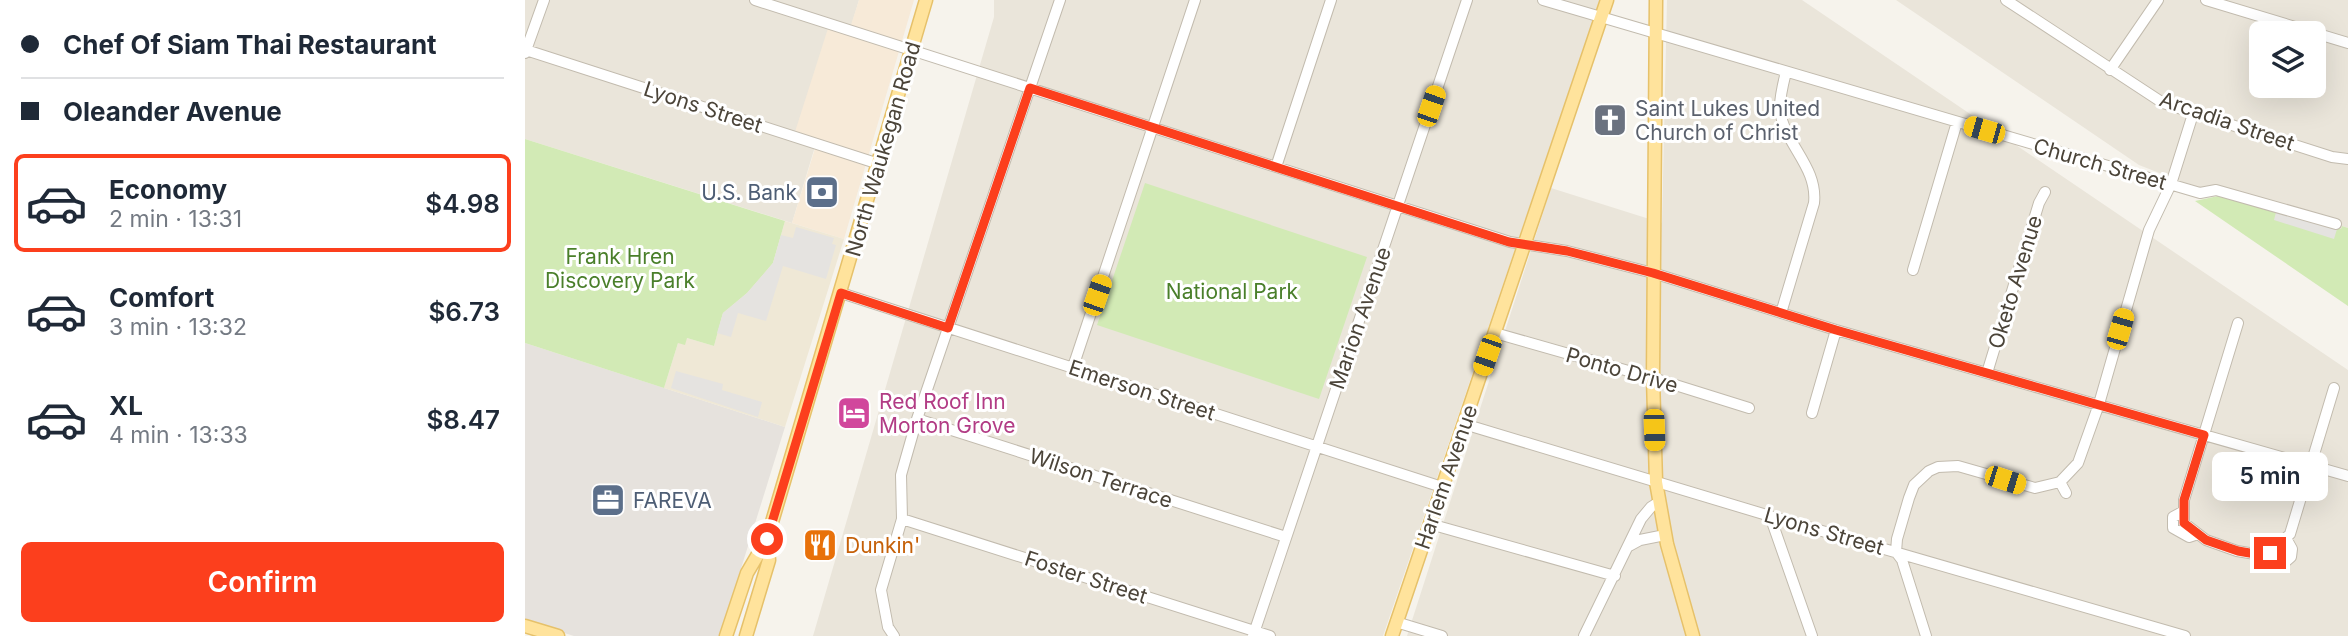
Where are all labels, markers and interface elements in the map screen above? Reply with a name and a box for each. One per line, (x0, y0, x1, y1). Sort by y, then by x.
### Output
map controls (2249, 21, 2326, 98)
button: layers (2249, 21, 2326, 98)
text: Chef Of Siam Thai Restaurant (63, 29, 437, 60)
street label: North Waukegan Road (840, 39, 926, 259)
street label: Lyons Street (641, 76, 766, 138)
car (1415, 83, 1448, 129)
street label: Arcadia Street (2156, 86, 2298, 156)
text: Oleander Avenue (63, 96, 282, 127)
place label: Saint Lukes United Church of Christ (1635, 96, 1820, 145)
church icon: Saint Lukes United Church of Christ (1591, 101, 1629, 139)
car (1961, 114, 2008, 146)
street label: Church Street (2031, 133, 2170, 195)
icon: car (25, 172, 88, 235)
bank icon: U.S. Bank (803, 173, 841, 211)
text: Economy (109, 174, 227, 205)
place label: U.S. Bank (701, 180, 797, 205)
text: $4.98 (425, 188, 500, 219)
text: 2 min · 13:31 (109, 205, 242, 233)
street label: Oketo Avenue (1983, 212, 2047, 352)
park label: Frank Hren Discovery Park (545, 244, 695, 293)
street label: Marion Avenue (1324, 244, 1396, 392)
car (1081, 272, 1114, 318)
park label: National Park (1166, 279, 1299, 304)
icon: car (25, 280, 88, 343)
text: Comfort (109, 282, 214, 313)
text: $6.73 (428, 296, 500, 327)
car (2105, 306, 2136, 352)
text: 3 min · 13:32 (109, 313, 247, 341)
car (1471, 332, 1504, 378)
street label: Ponto Drive (1563, 342, 1681, 398)
street label: Emerson Street (1066, 355, 1218, 425)
icon: car (25, 388, 88, 451)
place label: Red Roof Inn Morton Grove (879, 389, 1015, 438)
text: XL (109, 390, 143, 421)
hotel icon: Red Roof Inn Morton Grove (835, 394, 873, 432)
street label: Harlem Avenue (1410, 402, 1482, 552)
text: $8.47 (426, 404, 500, 435)
car (1643, 409, 1666, 451)
text: 4 min · 13:33 (109, 421, 248, 449)
street label: Wilson Terrace (1026, 443, 1176, 513)
callout: 5 min (2212, 452, 2328, 500)
text: 5 min (2239, 462, 2301, 490)
car (1982, 464, 2029, 496)
office icon: FAREVA (589, 481, 627, 519)
place label: FAREVA (633, 488, 712, 513)
street label: Lyons Street (1761, 502, 1887, 560)
route start (751, 523, 783, 555)
restaurant icon: Dunkin' (801, 526, 839, 564)
place label: Dunkin' (845, 533, 920, 558)
route end (2254, 537, 2286, 569)
button: Confirm (21, 542, 504, 622)
street label: Foster Street (1022, 545, 1150, 609)

